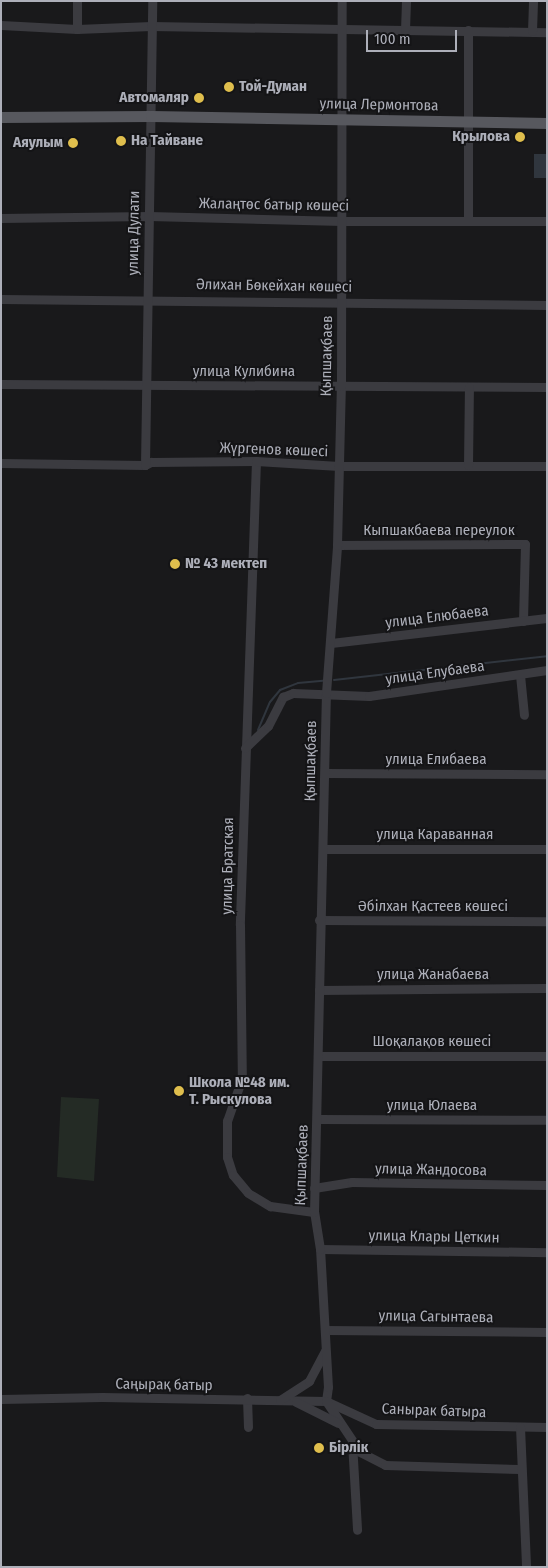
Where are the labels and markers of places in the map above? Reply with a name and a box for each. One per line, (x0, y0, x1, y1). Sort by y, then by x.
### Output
place label: Той-Думан (239, 78, 307, 96)
marker: Той-Думан (223, 81, 235, 93)
place label: Автомаляр (119, 89, 189, 107)
marker: Автомаляр (193, 92, 205, 104)
place label: Крылова (452, 128, 510, 146)
marker: Крылова (514, 131, 526, 143)
place label: На Тайване (131, 132, 203, 150)
place label: Аяулым (13, 134, 63, 152)
marker: На Тайване (115, 135, 127, 147)
marker: Аяулым (67, 137, 79, 149)
place label: № 43 мектеп (185, 555, 267, 573)
marker: № 43 мектеп (169, 558, 181, 570)
place label: Школа №48 им. Т. Рыскулова (189, 1073, 290, 1108)
marker: Школа №48 им. Т. Рыскулова (173, 1085, 185, 1097)
place label: Бірлік (329, 1439, 368, 1457)
marker: Бірлік (313, 1442, 325, 1454)

